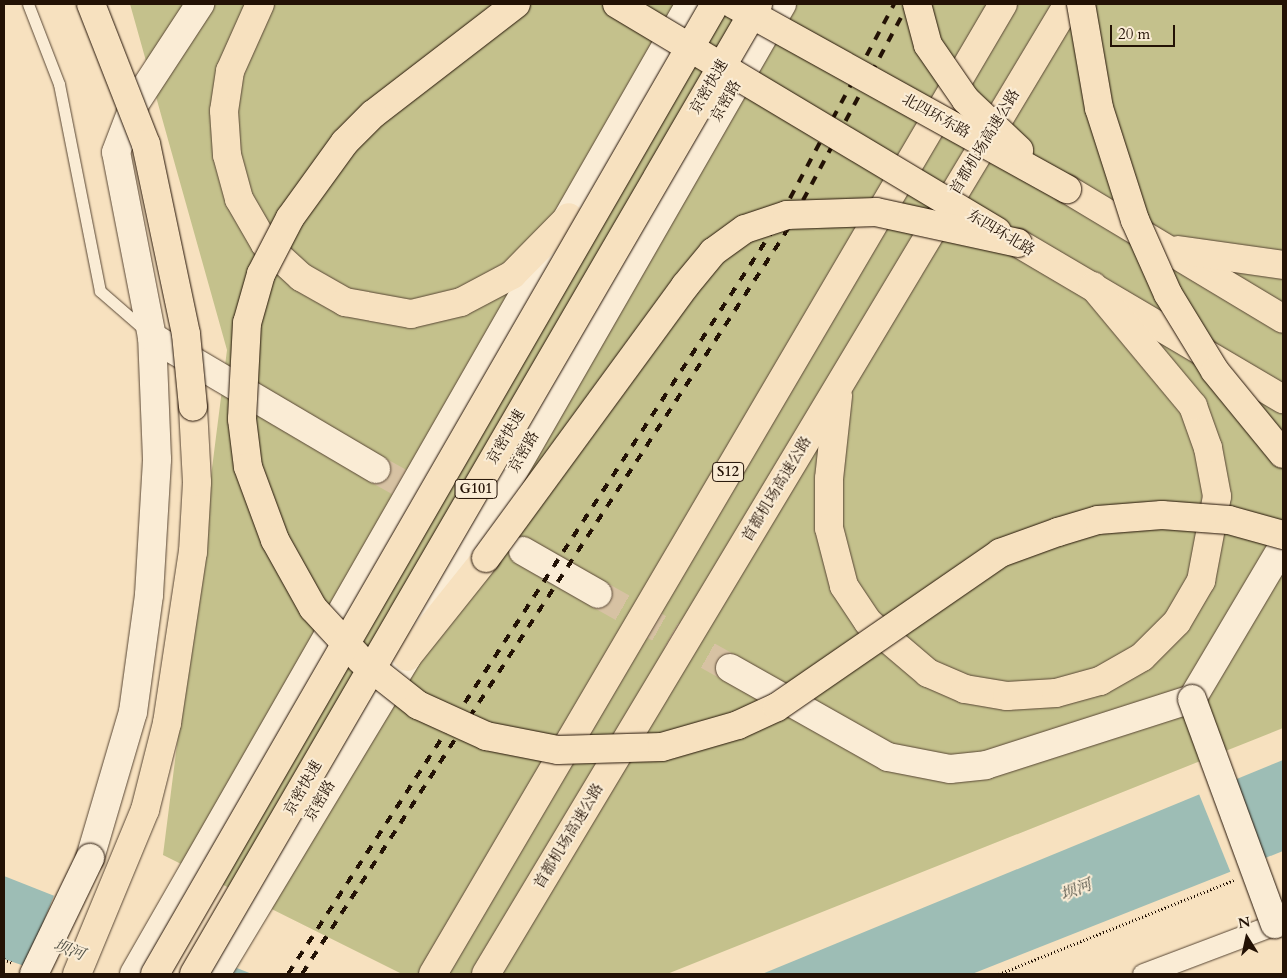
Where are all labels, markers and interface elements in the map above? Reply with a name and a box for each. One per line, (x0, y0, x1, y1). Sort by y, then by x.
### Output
scale bar (1112, 15, 1177, 47)
text: 20 m (1118, 24, 1150, 44)
street label: 京密快速 (686, 57, 732, 117)
street label: 京密路 (707, 77, 745, 125)
street label: 首都机场高速公路 (946, 86, 1024, 198)
street label: 北四环东路 (899, 90, 973, 142)
street label: 东四环北路 (964, 206, 1038, 260)
street label: 京密快速 (483, 407, 529, 467)
street label: 京密路 (505, 428, 543, 476)
street label: 首都机场高速公路 (738, 433, 816, 545)
road number: S12 (712, 461, 744, 484)
road number: G101 (454, 478, 498, 500)
street label: 京密快速 (280, 758, 326, 818)
street label: 京密路 (301, 777, 339, 825)
street label: 首都机场高速公路 (530, 780, 608, 892)
water label: 坝河 (1058, 875, 1094, 905)
text: N (1237, 912, 1252, 933)
north arrow (1222, 913, 1272, 963)
water label: 坝河 (51, 936, 87, 964)

